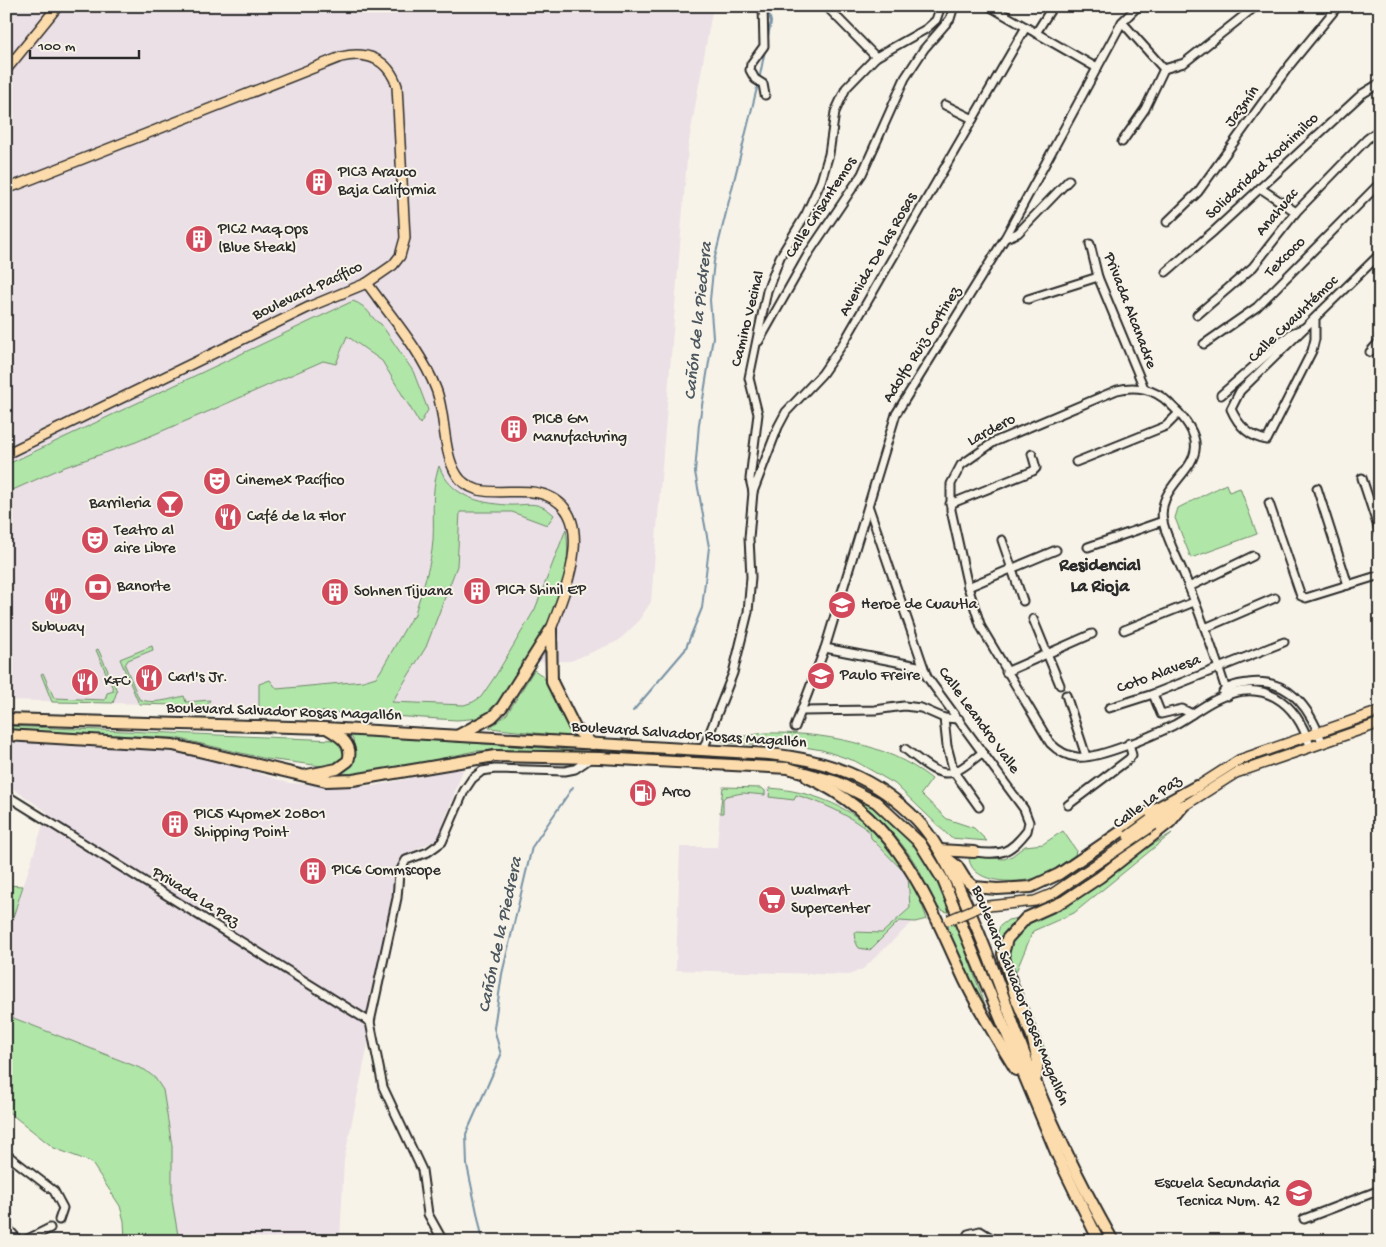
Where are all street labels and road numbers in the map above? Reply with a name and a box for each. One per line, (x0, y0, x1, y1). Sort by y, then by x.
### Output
street label: Jazmín (1222, 82, 1265, 132)
street label: Solidaridad Xochimilco (1202, 110, 1324, 224)
street label: Calle Crisantemos (782, 153, 862, 262)
street label: Anahuac (1253, 185, 1304, 241)
street label: Avenida De las Rosas (836, 189, 923, 320)
street label: Texcoco (1261, 233, 1311, 283)
street label: Privada Alcanadre (1098, 249, 1160, 373)
street label: Boulevard Pacífico (249, 258, 366, 326)
street label: Camino Vecinal (728, 269, 770, 369)
street label: Calle Cuauhtémoc (1245, 272, 1343, 368)
street label: Adolfo Ruiz Cortinez (880, 283, 967, 407)
street label: Lardero (965, 410, 1019, 452)
street label: Coto Alavesa (1115, 651, 1204, 699)
street label: Calle Leandro Valle (933, 664, 1024, 779)
street label: Boulevard Salvador Rosas Magallón (165, 699, 402, 727)
street label: Boulevard Salvador Rosas Magallón (570, 718, 808, 754)
street label: Calle La Paz (1110, 771, 1187, 834)
street label: Privada La Paz (147, 863, 243, 933)
street label: Boulevard Salvador Rosas Magallón (966, 882, 1072, 1109)

